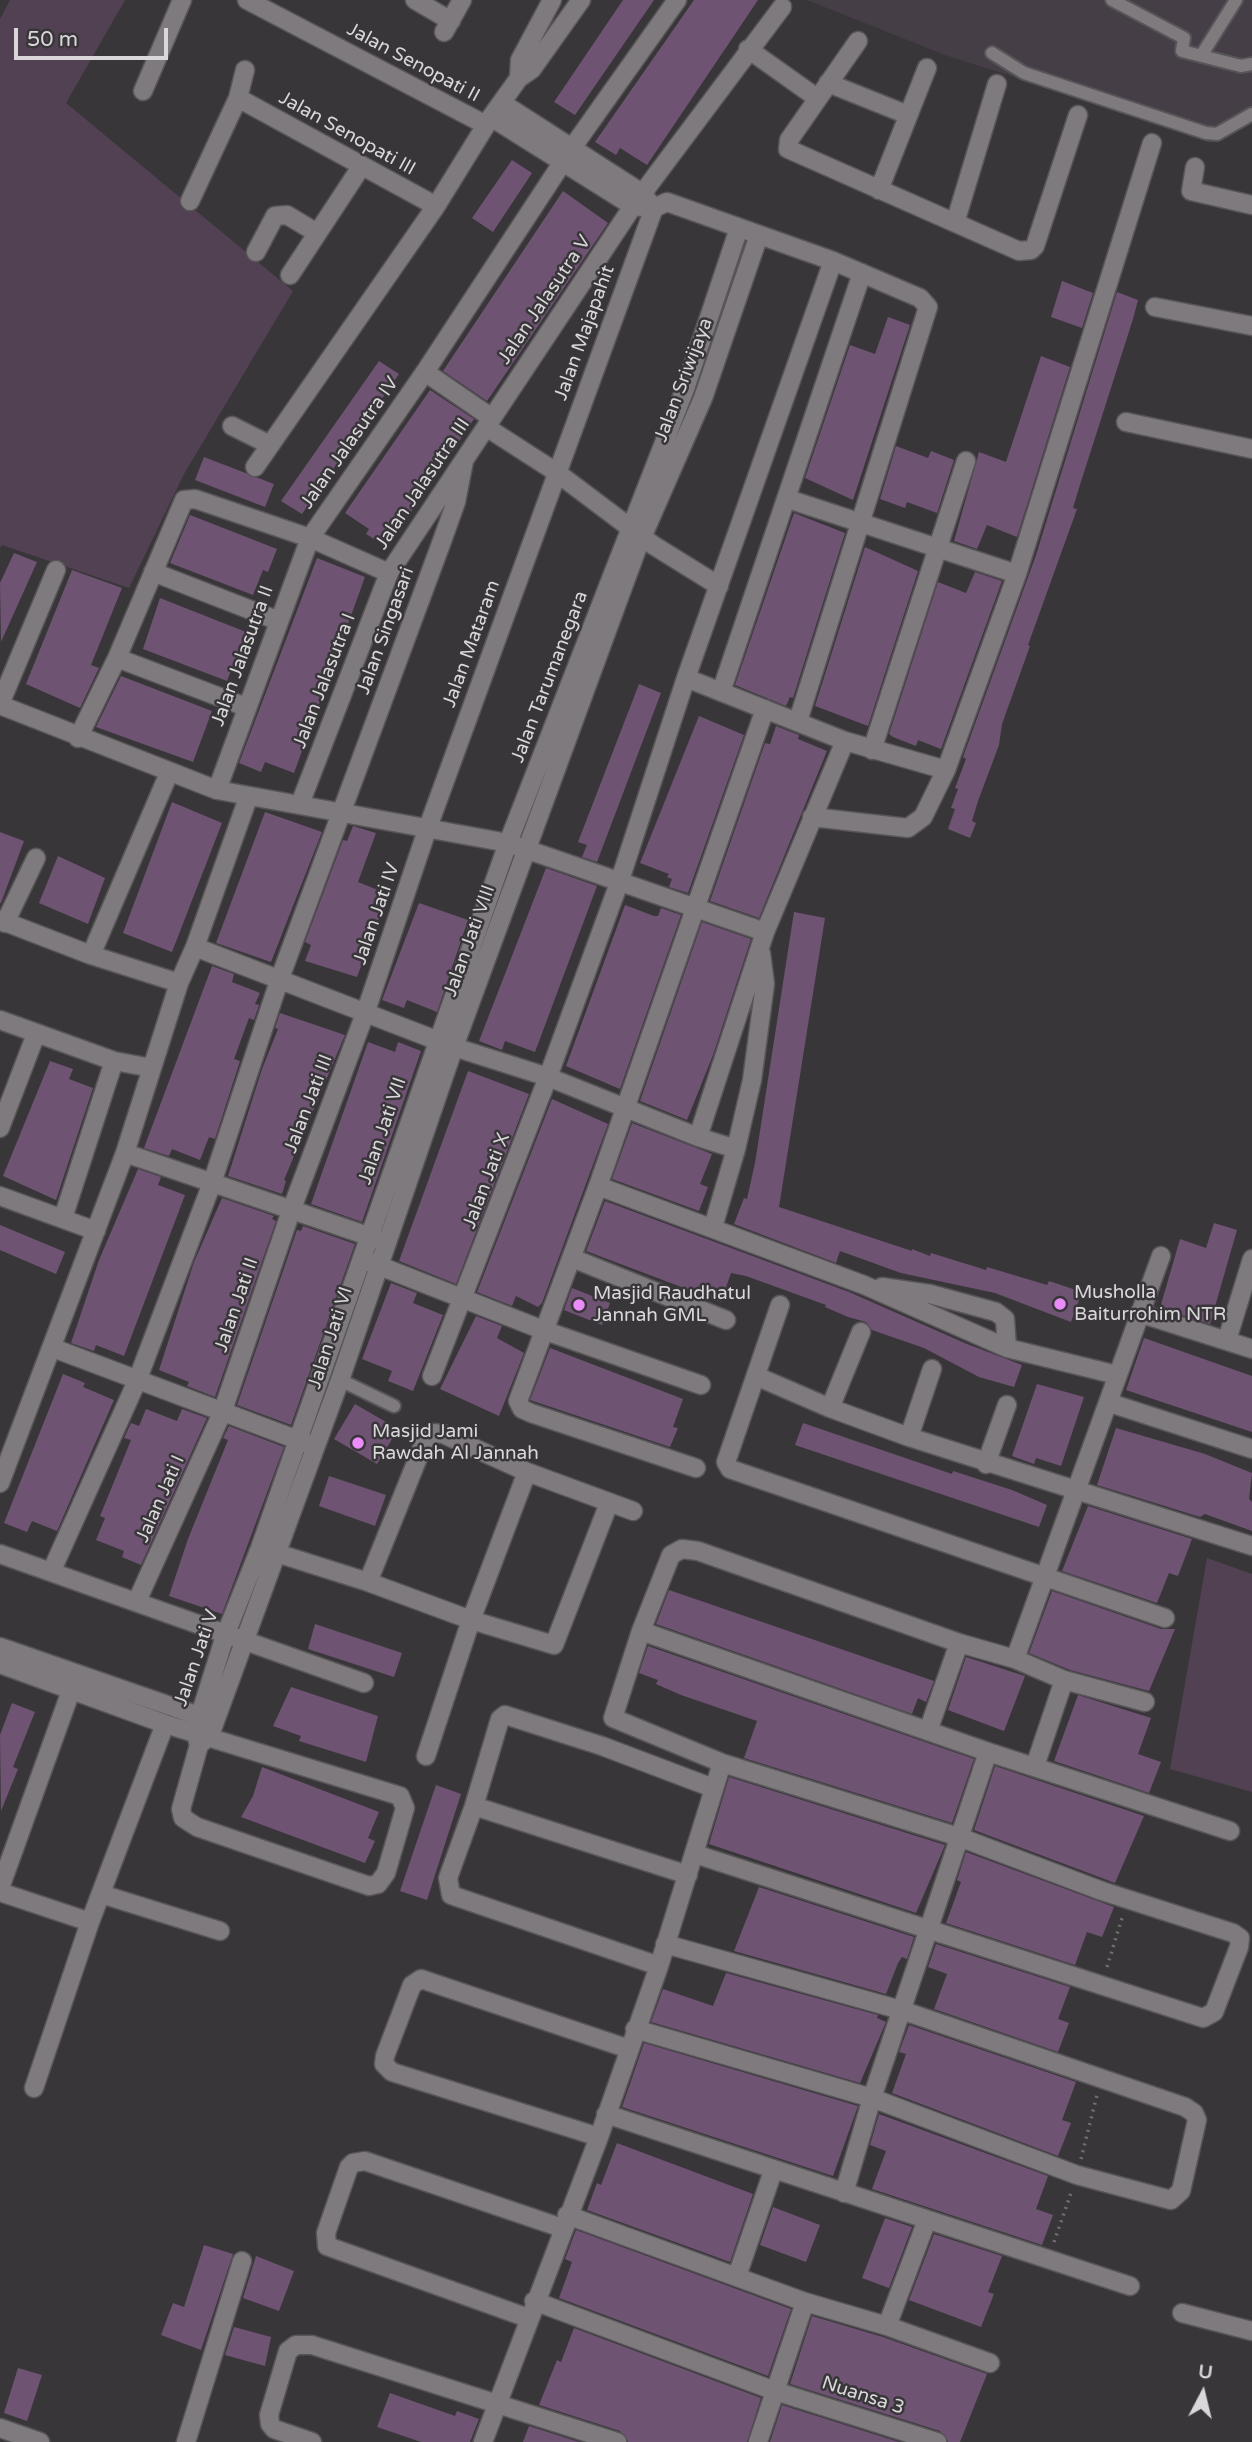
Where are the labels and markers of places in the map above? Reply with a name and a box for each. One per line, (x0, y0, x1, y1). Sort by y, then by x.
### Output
place label: Musholla Baiturrohim NTR (1074, 1282, 1226, 1326)
place label: Masjid Raudhatul Jannah GML (593, 1283, 751, 1327)
marker: Musholla Baiturrohim NTR (1052, 1296, 1068, 1312)
marker: Masjid Raudhatul Jannah GML (571, 1297, 587, 1313)
place label: Masjid Jami Rawdah Al Jannah (372, 1421, 539, 1465)
marker: Masjid Jami Rawdah Al Jannah (350, 1435, 366, 1451)

